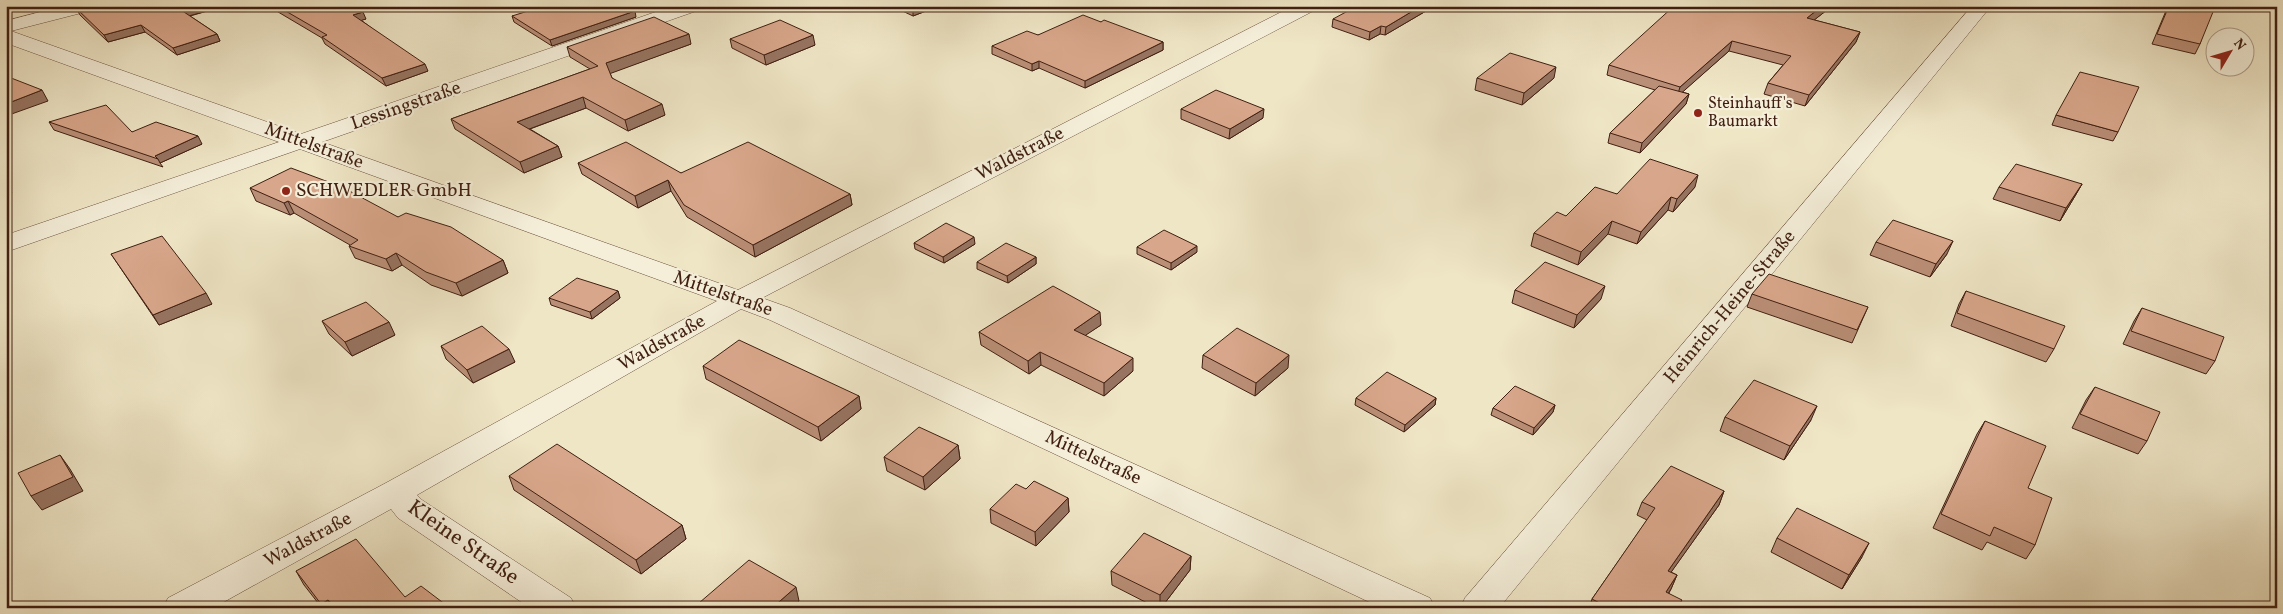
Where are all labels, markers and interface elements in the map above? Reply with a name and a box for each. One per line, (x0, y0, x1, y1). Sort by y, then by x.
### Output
north arrow (2206, 28, 2256, 78)
text: N (2228, 35, 2250, 55)
street label: Lessingstraße (347, 75, 465, 137)
place label: Steinhauff's Baumarkt (1708, 93, 1793, 133)
marker: Steinhauff's Baumarkt (1692, 107, 1704, 119)
street label: Mittelstraße (261, 116, 367, 176)
street label: Waldstraße (971, 121, 1069, 187)
place label: SCHWEDLER GmbH (296, 178, 472, 204)
marker: SCHWEDLER GmbH (280, 185, 292, 197)
street label: Heinrich-Heine-Straße (1658, 225, 1802, 389)
street label: Mittelstraße (670, 265, 776, 323)
street label: Waldstraße (614, 308, 710, 378)
street label: Mittelstraße (1041, 424, 1145, 492)
street label: Kleine Straße (401, 493, 525, 593)
street label: Waldstraße (259, 506, 357, 574)

